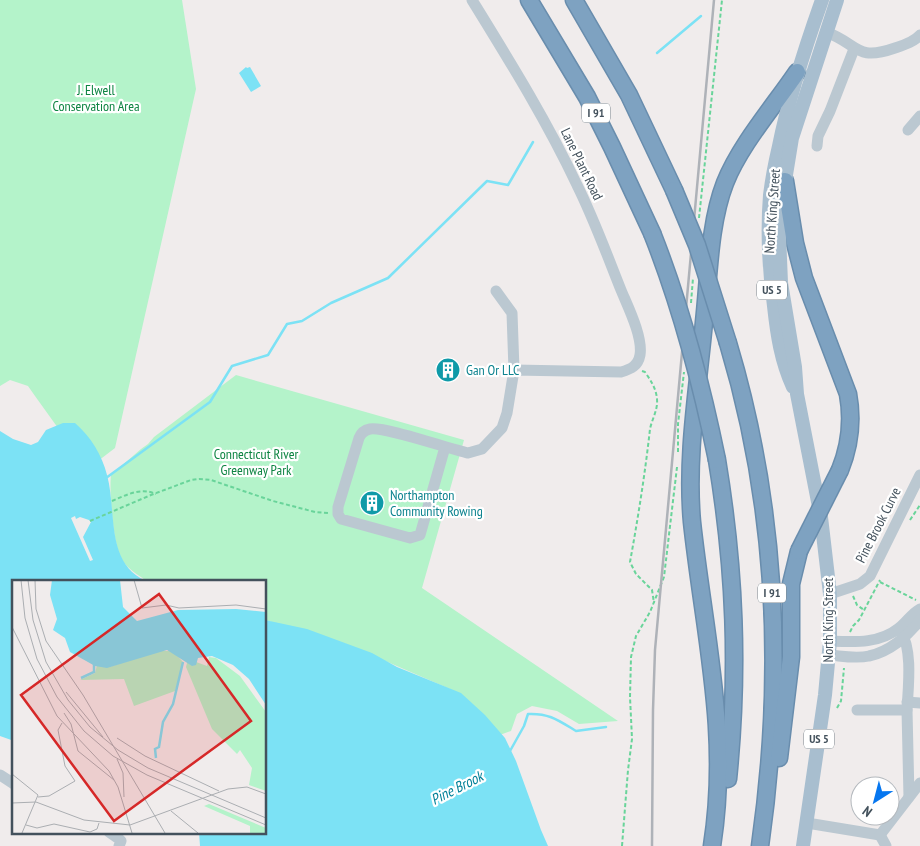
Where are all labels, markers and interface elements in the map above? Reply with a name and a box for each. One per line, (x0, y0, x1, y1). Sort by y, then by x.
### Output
park label: J. Elwell Conservation Area (52, 81, 140, 115)
road number: I 91 (582, 104, 610, 122)
street label: Lane Plant Road (557, 125, 607, 203)
street label: North King Street (760, 168, 784, 254)
road number: US 5 (757, 280, 787, 300)
building icon: Gan Or LLC (435, 357, 461, 383)
place label: Gan Or LLC (466, 361, 520, 379)
park label: Connecticut River Greenway Park (214, 445, 298, 479)
street label: Pine Brook Curve (851, 484, 905, 566)
place label: Northampton Community Rowing (390, 486, 483, 520)
building icon: Northampton Community Rowing (359, 490, 385, 516)
street label: North King Street (819, 577, 837, 662)
inset map (12, 580, 266, 834)
road number: I 91 (758, 584, 786, 602)
road number: US 5 (804, 730, 834, 749)
water label: Pine Brook (428, 765, 488, 809)
north arrow (850, 776, 900, 826)
text: N (859, 802, 876, 821)

